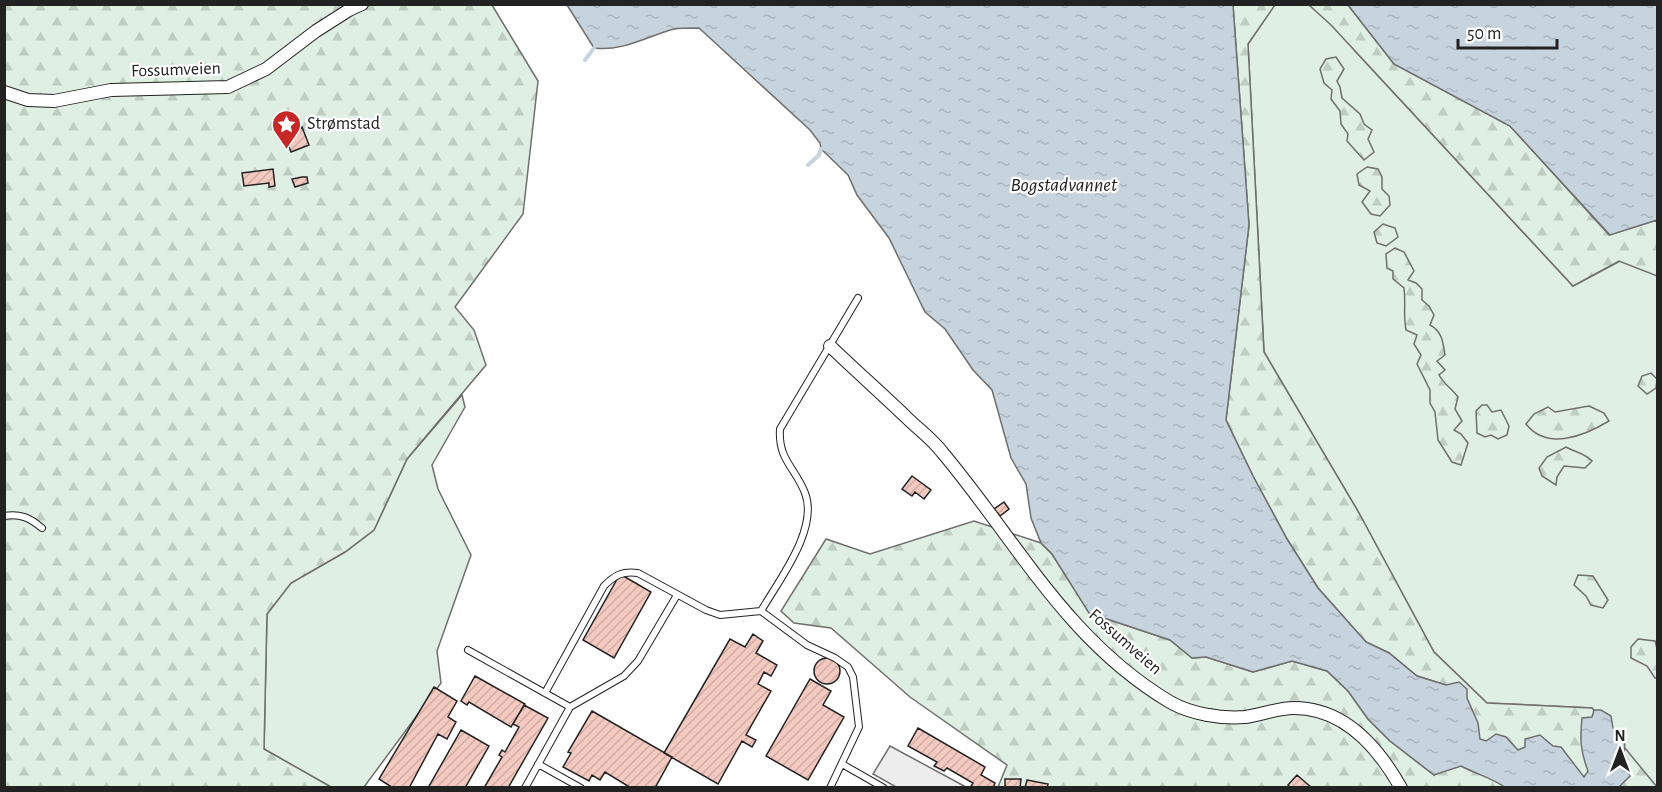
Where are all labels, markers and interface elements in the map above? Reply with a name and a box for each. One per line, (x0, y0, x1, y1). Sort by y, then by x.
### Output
scale bar (1458, 12, 1557, 50)
text: 50 m (1467, 25, 1501, 43)
street label: Fossumveien (131, 59, 221, 81)
place icon: Strømstad (270, 108, 302, 150)
place label: Strømstad (307, 115, 380, 133)
water label: Bogstadvannet (1011, 175, 1118, 195)
street label: Fossumveien (1085, 606, 1165, 678)
north arrow (1590, 720, 1650, 780)
text: N (1614, 728, 1626, 744)

